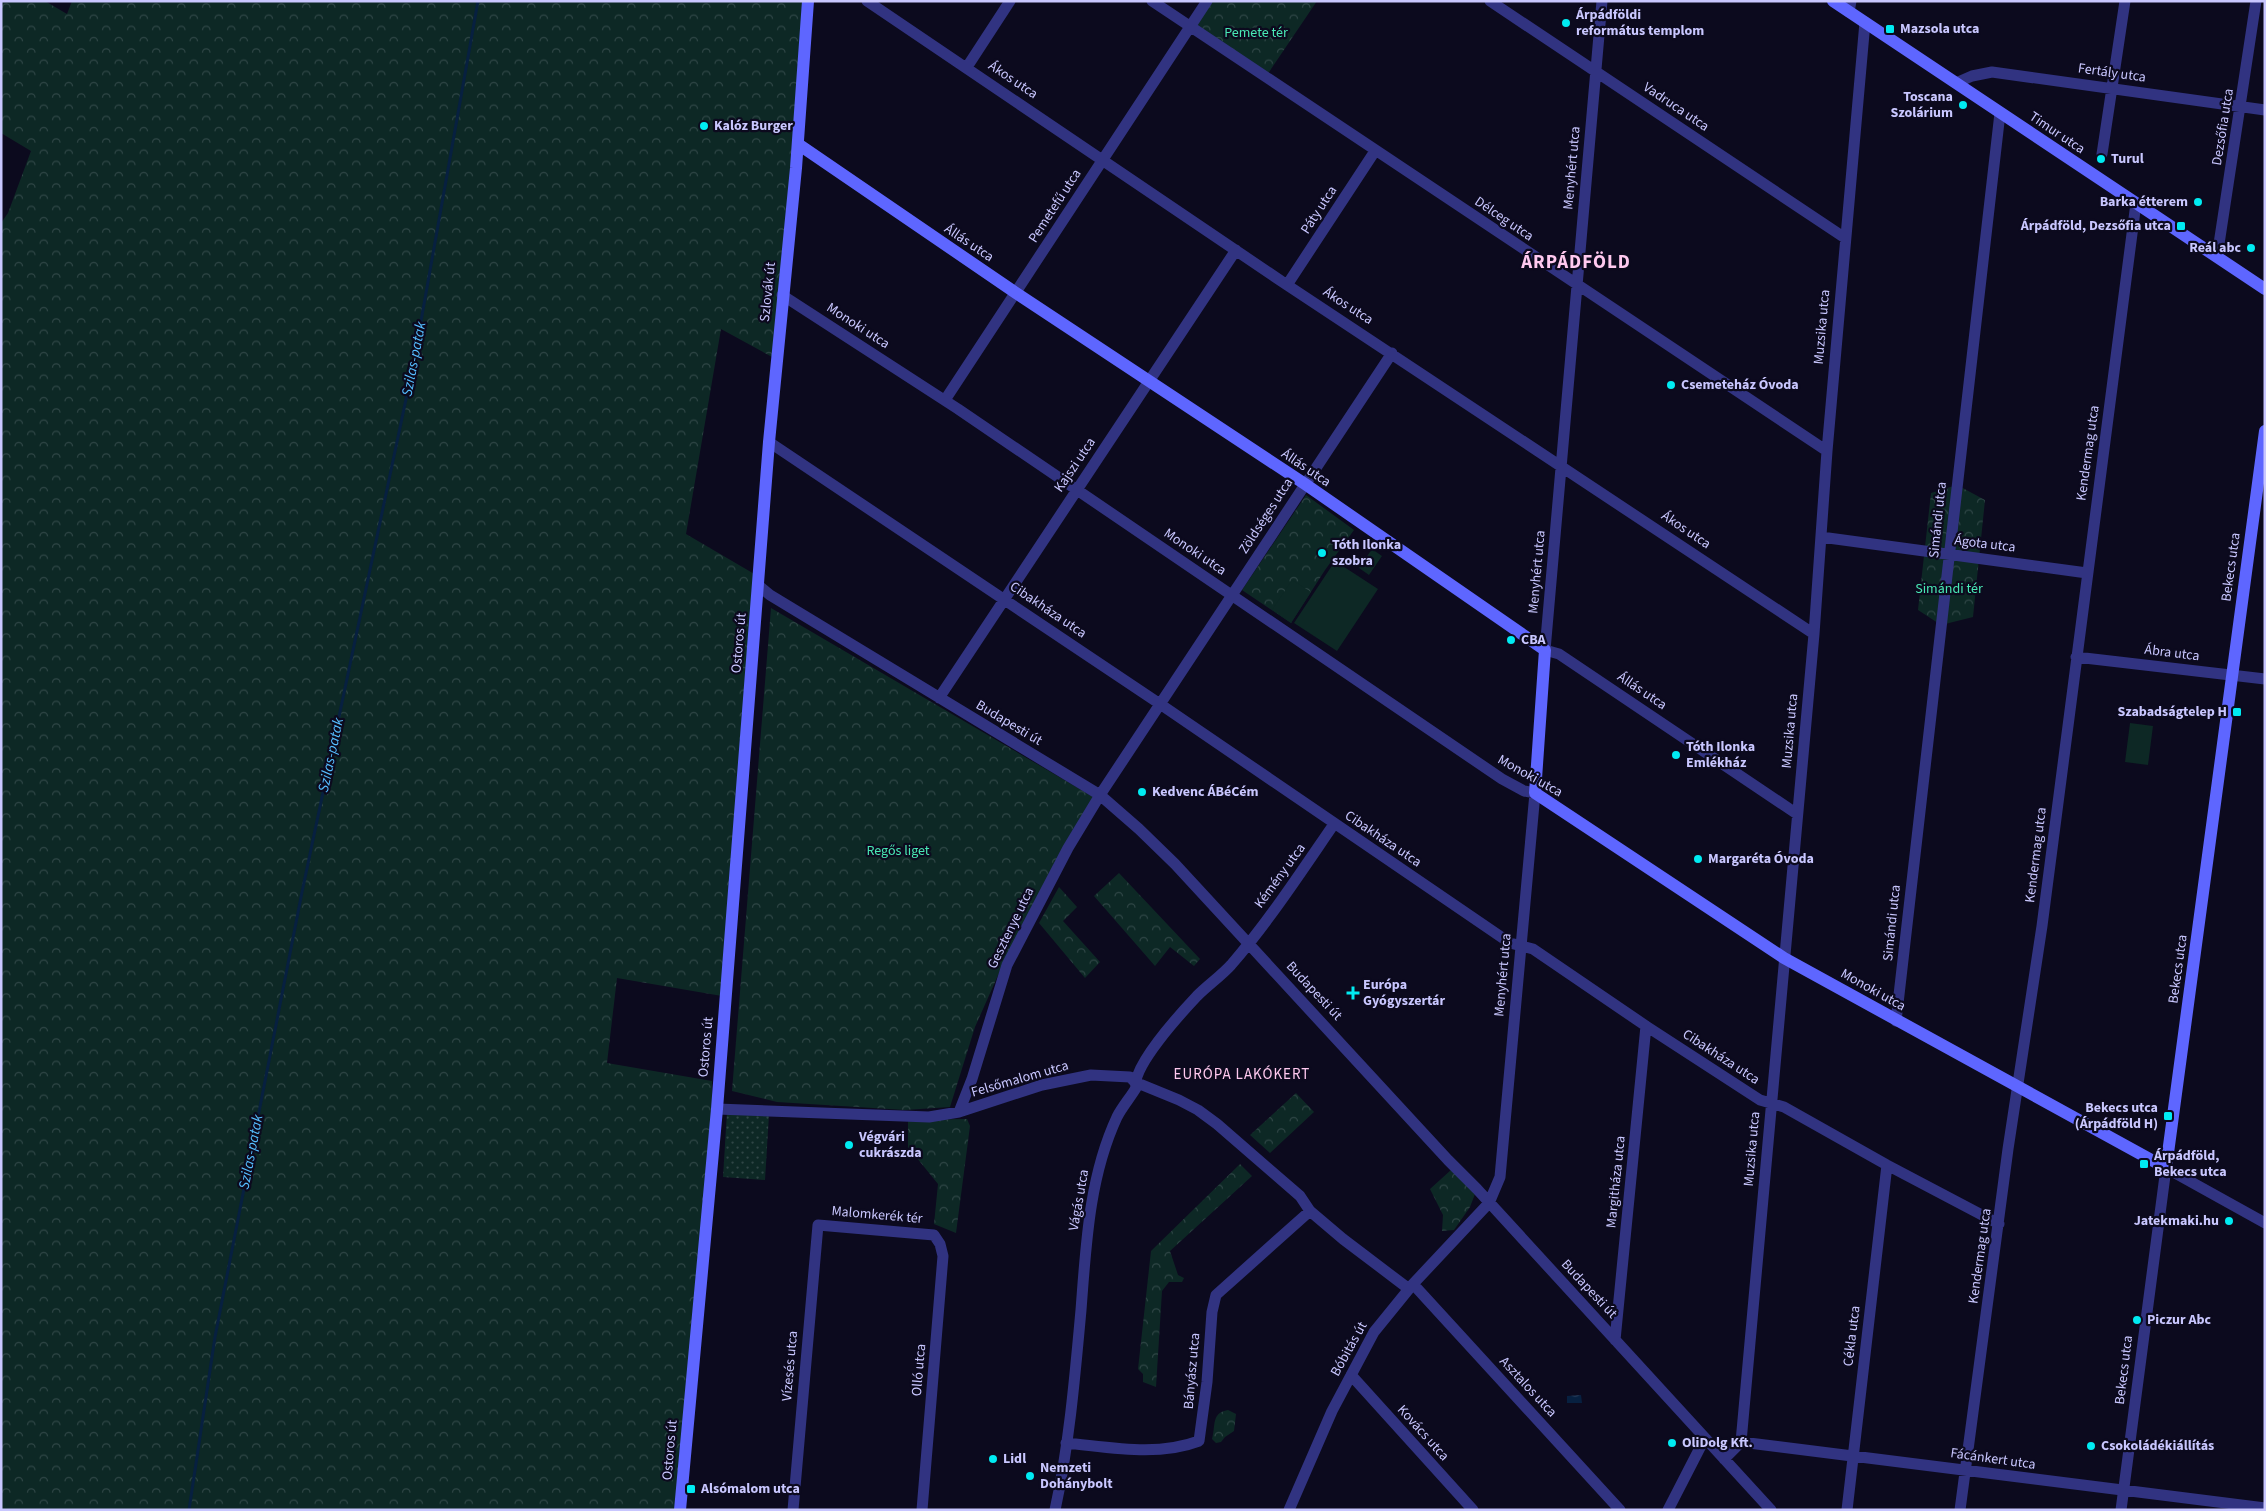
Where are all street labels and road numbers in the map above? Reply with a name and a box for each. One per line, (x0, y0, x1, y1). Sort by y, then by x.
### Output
street label: Ákos utca (984, 56, 1042, 104)
street label: Fertály utca (2077, 58, 2147, 88)
street label: Vadruca utca (1639, 78, 1713, 136)
street label: Dezsőfia utca (2207, 87, 2239, 167)
street label: Timur utca (2025, 107, 2089, 159)
street label: Menyhért utca (1558, 125, 1586, 211)
street label: Pemetefű utca (1024, 165, 1086, 247)
street label: Páty utca (1296, 182, 1342, 238)
street label: Délceg utca (1470, 192, 1538, 246)
street label: Állás utca (940, 219, 998, 267)
street label: Szlovák út (755, 261, 781, 323)
street label: Ákos utca (1319, 282, 1377, 330)
street label: Muzsika utca (1809, 289, 1835, 365)
street label: Monoki utca (823, 298, 893, 354)
street label: Kendermag utca (2071, 404, 2105, 502)
street label: Kajszi utca (1049, 434, 1101, 496)
street label: Állás utca (1277, 444, 1335, 492)
street label: Zöldséges utca (1234, 474, 1298, 558)
street label: Simándi utca (1924, 481, 1952, 559)
street label: Ákos utca (1657, 506, 1715, 554)
street label: Monoki utca (1160, 524, 1230, 580)
street label: Menyhért utca (1523, 529, 1551, 615)
street label: Ágota utca (1953, 530, 2017, 558)
street label: Bekecs utca (2216, 531, 2246, 603)
street label: Cibakháza utca (1006, 577, 1090, 643)
street label: Ostoros út (726, 612, 752, 674)
street label: Ábra utca (2143, 640, 2201, 666)
street label: Állás utca (1613, 667, 1671, 715)
street label: Muzsika utca (1777, 693, 1803, 769)
street label: Budapesti út (972, 695, 1046, 751)
street label: Monoki utca (1494, 750, 1566, 802)
street label: Cibakháza utca (1341, 806, 1425, 872)
street label: Kendermag utca (2020, 806, 2052, 904)
street label: Kémény utca (1250, 839, 1310, 913)
street label: Gesztenye utca (983, 884, 1039, 972)
street label: Simándi utca (1878, 884, 1906, 962)
street label: Menyhért utca (1489, 932, 1517, 1018)
street label: Bekecs utca (2163, 933, 2193, 1005)
street label: Budapesti út (1281, 957, 1347, 1025)
street label: Monoki utca (1837, 964, 1909, 1016)
street label: Ostoros út (693, 1016, 719, 1078)
street label: Cibakháza utca (1678, 1024, 1764, 1090)
street label: Felsőmalom utca (969, 1056, 1071, 1102)
street label: Muzsika utca (1739, 1111, 1765, 1187)
street label: Margitháza utca (1601, 1135, 1631, 1229)
street label: Vágás utca (1064, 1168, 1094, 1232)
street label: Malomkerék tér (831, 1201, 924, 1229)
street label: Kendermag utca (1963, 1207, 1997, 1305)
street label: Budapesti út (1556, 1255, 1622, 1323)
street label: Cékla utca (1838, 1305, 1866, 1367)
street label: Bóbitás út (1326, 1318, 1372, 1380)
street label: Vízesés utca (777, 1330, 803, 1402)
street label: Bányász utca (1179, 1332, 1205, 1410)
street label: Bekecs utca (2110, 1334, 2138, 1406)
street label: Olló utca (907, 1343, 931, 1397)
street label: Asztalos utca (1495, 1352, 1561, 1422)
street label: Kovács utca (1392, 1401, 1454, 1465)
street label: Ostoros út (657, 1419, 683, 1481)
street label: Fácánkert utca (1949, 1443, 2037, 1475)

